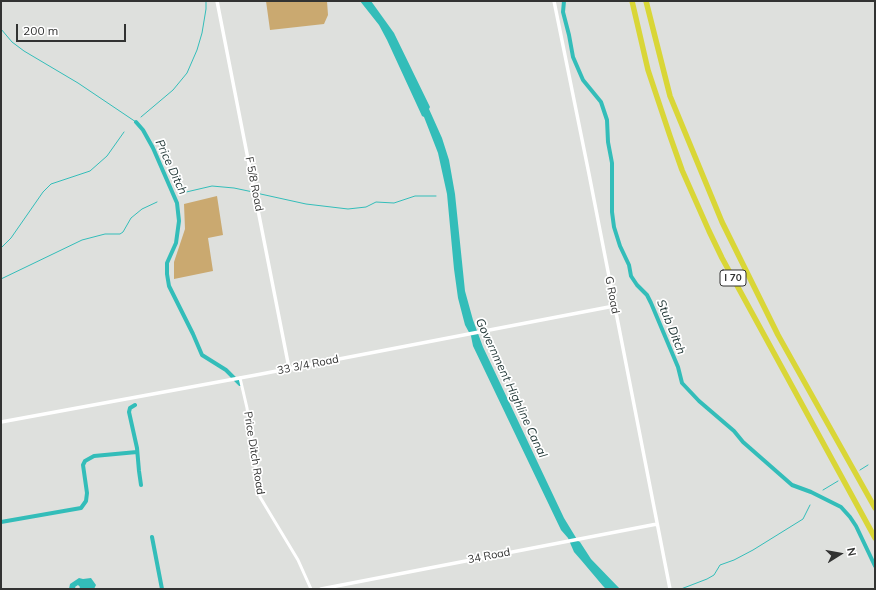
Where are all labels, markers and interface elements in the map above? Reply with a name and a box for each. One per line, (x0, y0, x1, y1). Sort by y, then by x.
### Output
scale bar (18, 16, 128, 42)
text: 200 m (23, 23, 58, 38)
water label: Price Ditch (152, 137, 190, 197)
street label: F 5/8 Road (242, 156, 266, 212)
road number: I 70 (720, 270, 746, 286)
street label: G Road (602, 275, 622, 315)
water label: Stub Ditch (653, 297, 689, 357)
water label: Government Highline Canal (472, 316, 550, 460)
street label: 33 3/4 Road (276, 353, 340, 377)
street label: Price Ditch Road (241, 410, 267, 496)
north arrow (820, 534, 860, 574)
street label: 34 Road (467, 545, 511, 567)
text: N (844, 546, 859, 557)

